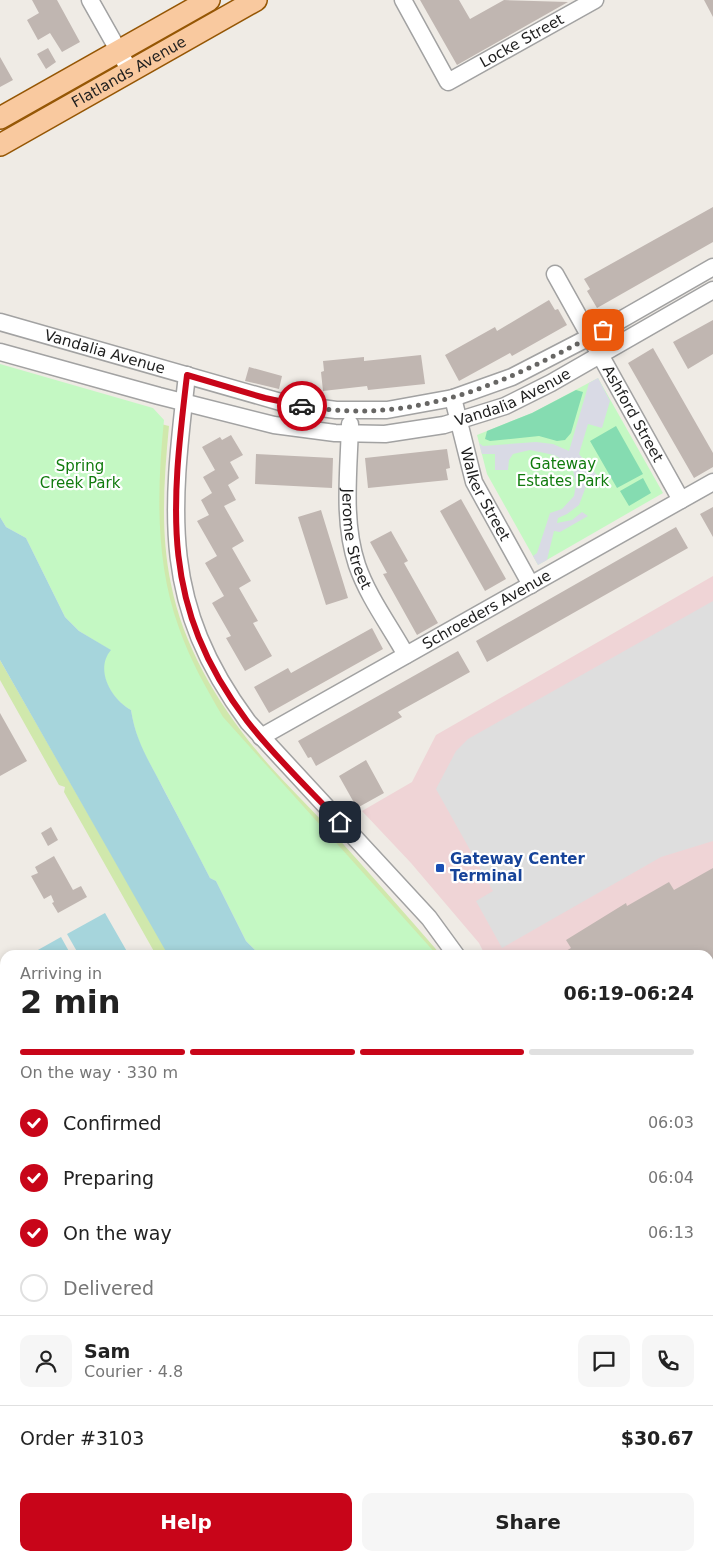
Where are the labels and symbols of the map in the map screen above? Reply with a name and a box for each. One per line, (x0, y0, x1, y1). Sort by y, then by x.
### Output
street label: Locke Street (477, 10, 567, 71)
street label: Flatlands Avenue (68, 33, 189, 112)
pin (582, 309, 624, 351)
street label: Vandalia Avenue (42, 326, 167, 378)
street label: Ashford Street (599, 362, 667, 465)
street label: Vandalia Avenue (453, 365, 574, 430)
courier (277, 381, 327, 431)
street label: Walker Street (457, 446, 514, 544)
park label: Gateway Estates Park (517, 455, 610, 490)
park label: Spring Creek Park (40, 457, 121, 492)
street label: Jerome Street (338, 487, 375, 592)
street label: Schroeders Avenue (419, 566, 554, 653)
pin (319, 801, 361, 843)
place label: Gateway Center Terminal (450, 850, 586, 885)
marker: Gateway Center Terminal (434, 862, 446, 874)

